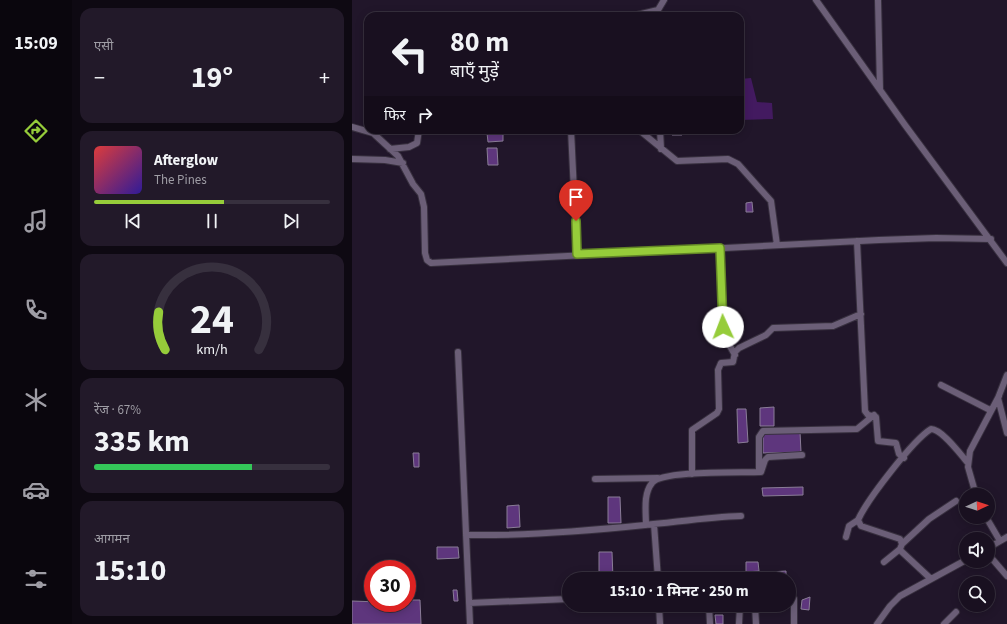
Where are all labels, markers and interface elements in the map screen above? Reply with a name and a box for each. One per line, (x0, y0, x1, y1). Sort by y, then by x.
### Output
text: 80 m (450, 22, 509, 62)
icon: left (384, 28, 436, 80)
text: 15:09 (14, 31, 58, 56)
text: एसी (94, 37, 113, 55)
text: 19° (191, 56, 233, 99)
text: बाएँ मुड़ें (450, 59, 499, 84)
text: − (94, 62, 105, 94)
text: + (319, 62, 330, 94)
icon: right (414, 104, 436, 126)
text: फिर (384, 105, 406, 126)
icon: directions (22, 117, 50, 145)
text: Afterglow (154, 150, 218, 171)
text: The Pines (154, 171, 207, 189)
pin (559, 180, 593, 221)
icon: arrive (565, 186, 587, 208)
icon: music (22, 207, 50, 235)
icon: previous (122, 210, 144, 232)
icon: pause (201, 210, 223, 232)
icon: next (280, 210, 302, 232)
text: 24 (190, 290, 234, 350)
icon: phone (22, 296, 50, 324)
position arrow (702, 306, 744, 348)
text: km/h (196, 339, 228, 360)
icon: climate (22, 386, 50, 414)
text: रेंज · 67% (94, 401, 141, 419)
text: 335 km (94, 420, 190, 463)
icon: car (22, 476, 50, 504)
north arrow (959, 488, 995, 524)
map controls (959, 488, 995, 612)
text: आगमन (94, 530, 130, 548)
button: sound (959, 532, 995, 568)
text: 15:10 (94, 549, 166, 592)
speed limit sign: 30 (364, 560, 416, 612)
icon: filters (22, 565, 50, 593)
button: search (959, 576, 995, 612)
text: 15:10 · 1 मिनट · 250 m (609, 581, 749, 602)

